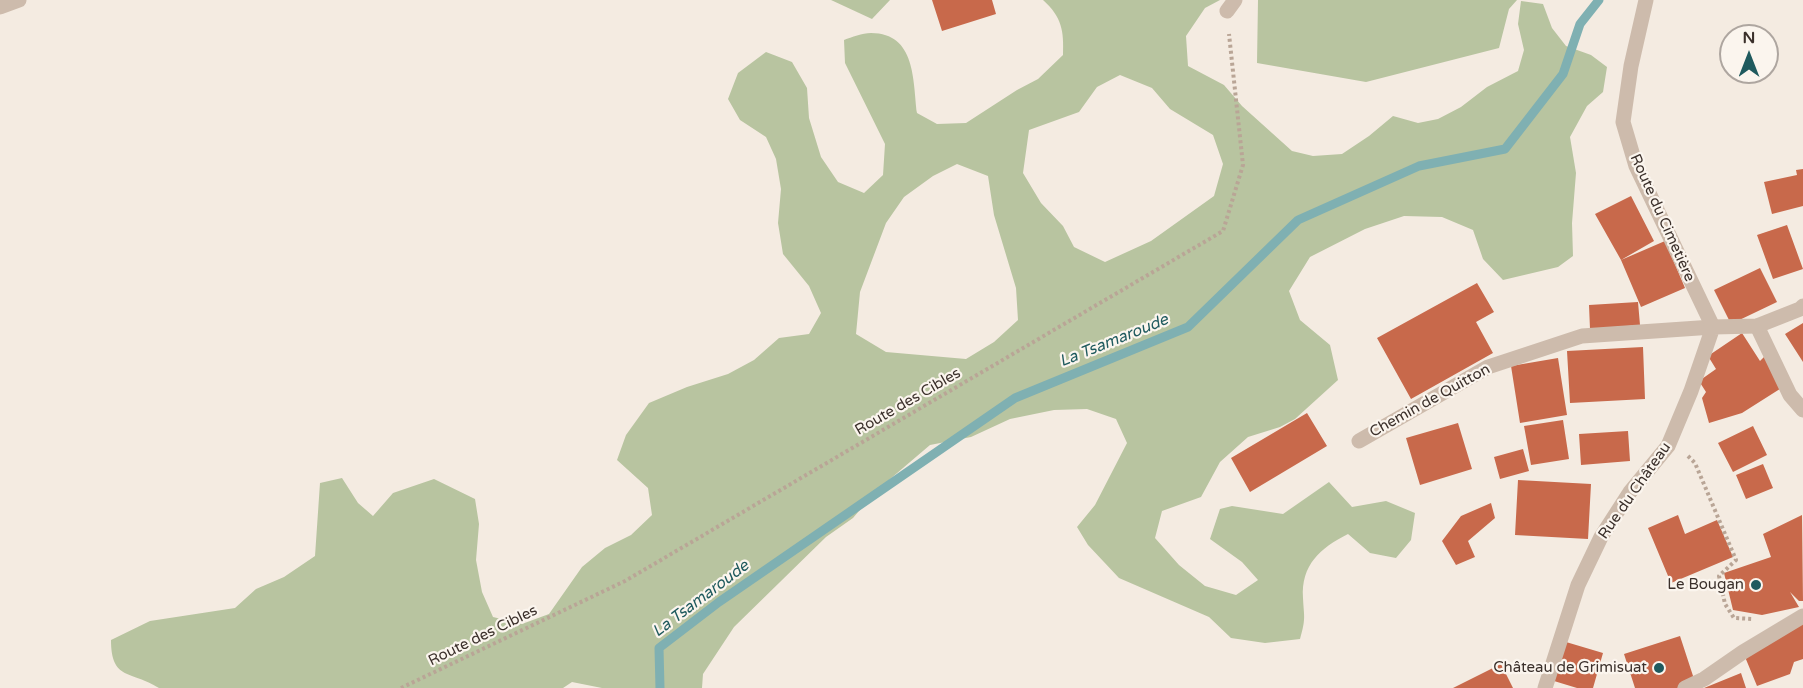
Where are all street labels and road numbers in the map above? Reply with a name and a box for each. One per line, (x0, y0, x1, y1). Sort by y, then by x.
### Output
street label: Route du Cimetière (1626, 151, 1698, 285)
street label: Chemin de Quitton (1367, 360, 1493, 442)
street label: Route des Cibles (852, 364, 964, 440)
street label: Rue du Château (1595, 439, 1675, 543)
street label: Route des Cibles (426, 602, 540, 670)

